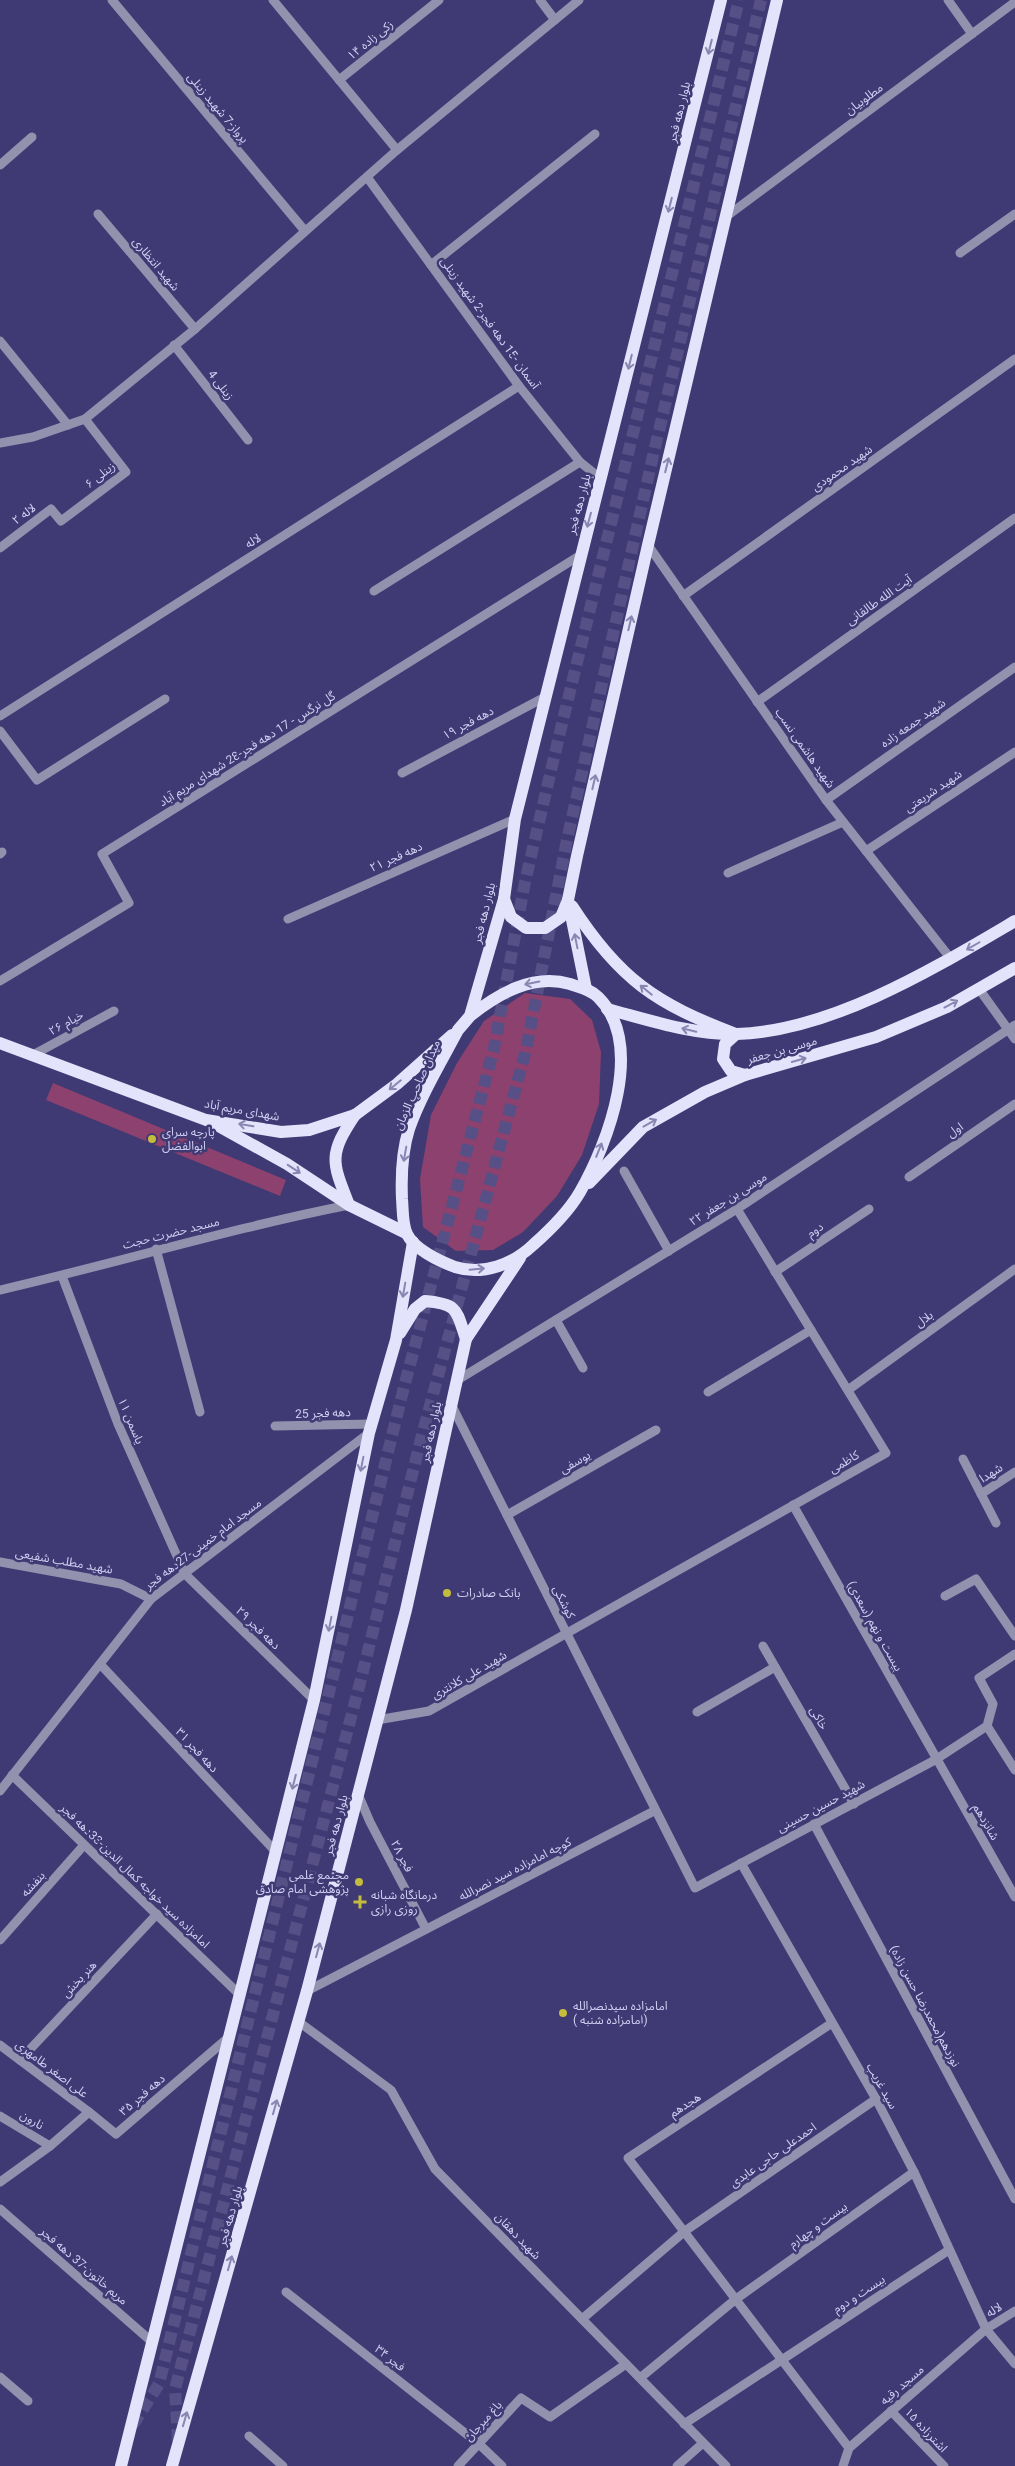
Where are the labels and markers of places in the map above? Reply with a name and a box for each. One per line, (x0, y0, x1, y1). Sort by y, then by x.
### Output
place label: پارچه سرای ابوالفضل (162, 1125, 215, 1153)
marker: پارچه سرای ابوالفضل (146, 1133, 158, 1145)
place label: بانک صادرات (457, 1586, 521, 1600)
marker: بانک صادرات (441, 1587, 453, 1599)
place label: مجتمع علمی پژوهشی امام صادق (256, 1868, 349, 1898)
marker: مجتمع علمی پژوهشی امام صادق (353, 1876, 365, 1888)
place label: درمانگاه شبانه روزی رازی (371, 1888, 437, 1916)
marker: درمانگاه شبانه روزی رازی (353, 1895, 367, 1909)
place label: امامزاده سیدنصرالله ( امامزاده شنبه) (573, 1999, 668, 2027)
marker: امامزاده سیدنصرالله ( امامزاده شنبه) (557, 2007, 569, 2019)

